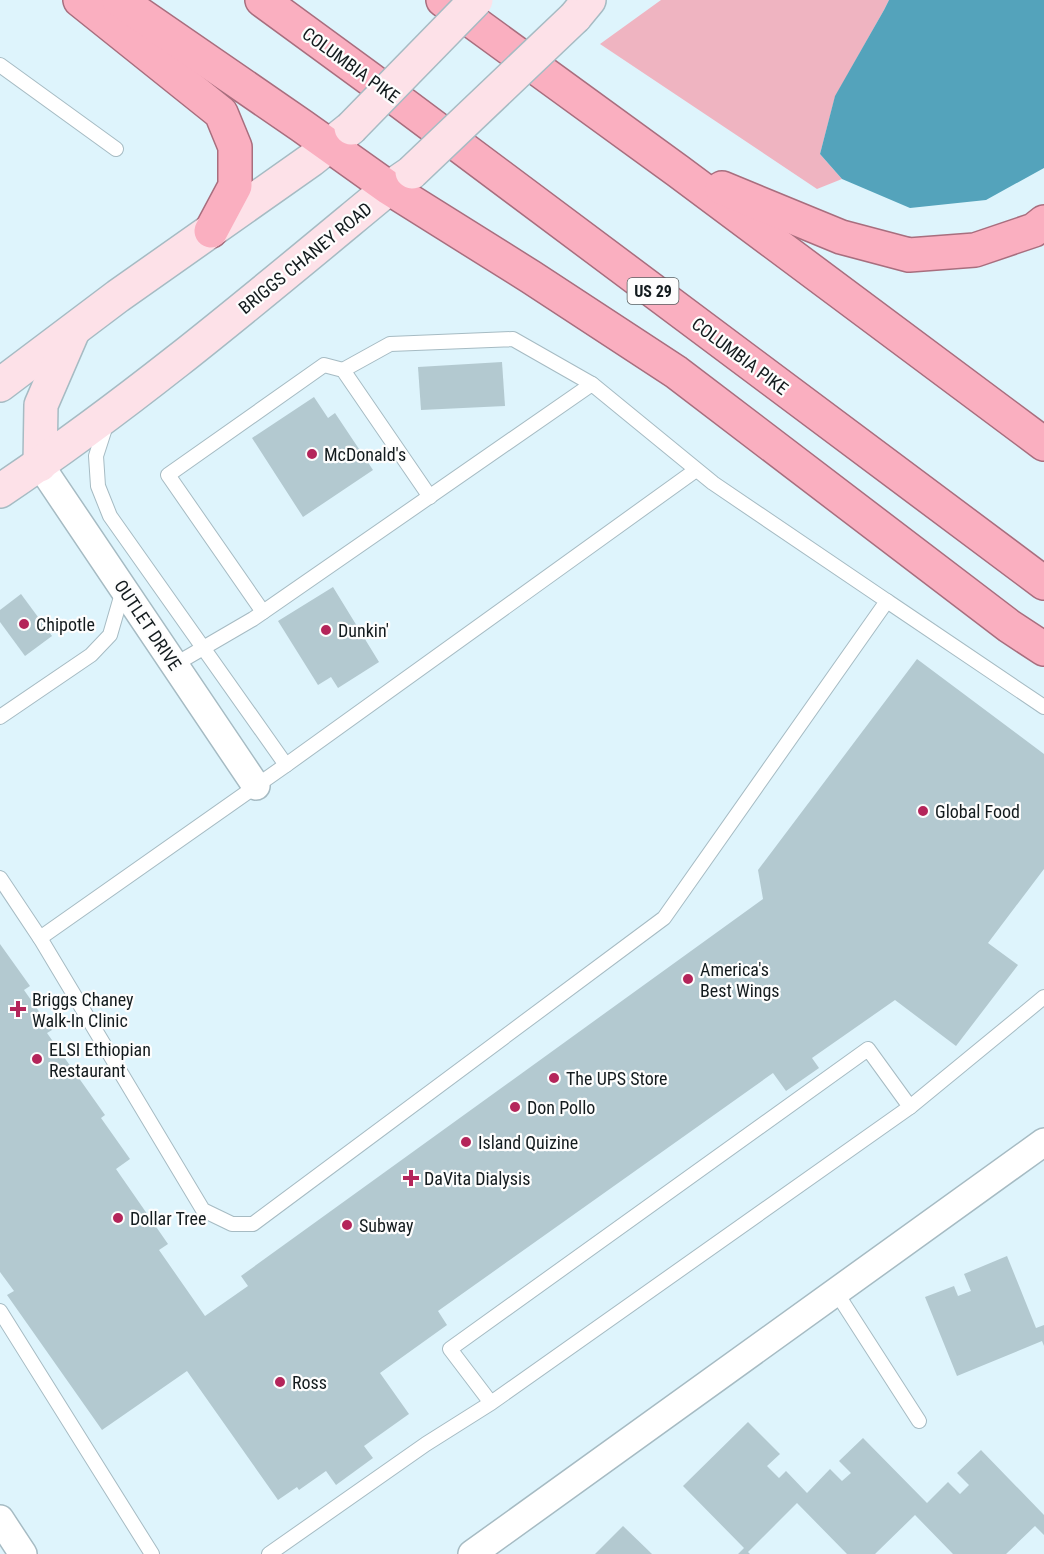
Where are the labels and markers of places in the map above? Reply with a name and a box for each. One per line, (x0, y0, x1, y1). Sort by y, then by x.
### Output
place label: McDonald's (324, 444, 406, 465)
marker: McDonald's (305, 447, 319, 461)
place label: Chipotle (36, 614, 95, 635)
marker: Chipotle (17, 617, 31, 631)
place label: Dunkin' (338, 620, 389, 641)
marker: Dunkin' (319, 623, 333, 637)
place label: Global Food (935, 801, 1020, 822)
marker: Global Food (916, 804, 930, 818)
place label: America's Best Wings (700, 959, 780, 1001)
marker: America's Best Wings (681, 972, 695, 986)
place label: Briggs Chaney Walk-In Clinic (32, 989, 134, 1031)
marker: Briggs Chaney Walk-In Clinic (9, 1000, 27, 1018)
place label: ELSI Ethiopian Restaurant (49, 1039, 151, 1081)
marker: ELSI Ethiopian Restaurant (30, 1052, 44, 1066)
place label: The UPS Store (566, 1068, 667, 1089)
marker: The UPS Store (547, 1071, 561, 1085)
place label: Don Pollo (527, 1097, 595, 1118)
marker: Don Pollo (508, 1100, 522, 1114)
place label: Island Quizine (478, 1132, 578, 1153)
marker: Island Quizine (459, 1135, 473, 1149)
place label: DaVita Dialysis (424, 1168, 530, 1189)
marker: DaVita Dialysis (402, 1169, 420, 1187)
place label: Dollar Tree (130, 1208, 206, 1229)
marker: Dollar Tree (111, 1211, 125, 1225)
place label: Subway (359, 1215, 414, 1236)
marker: Subway (340, 1218, 354, 1232)
place label: Ross (292, 1372, 327, 1393)
marker: Ross (273, 1375, 287, 1389)

